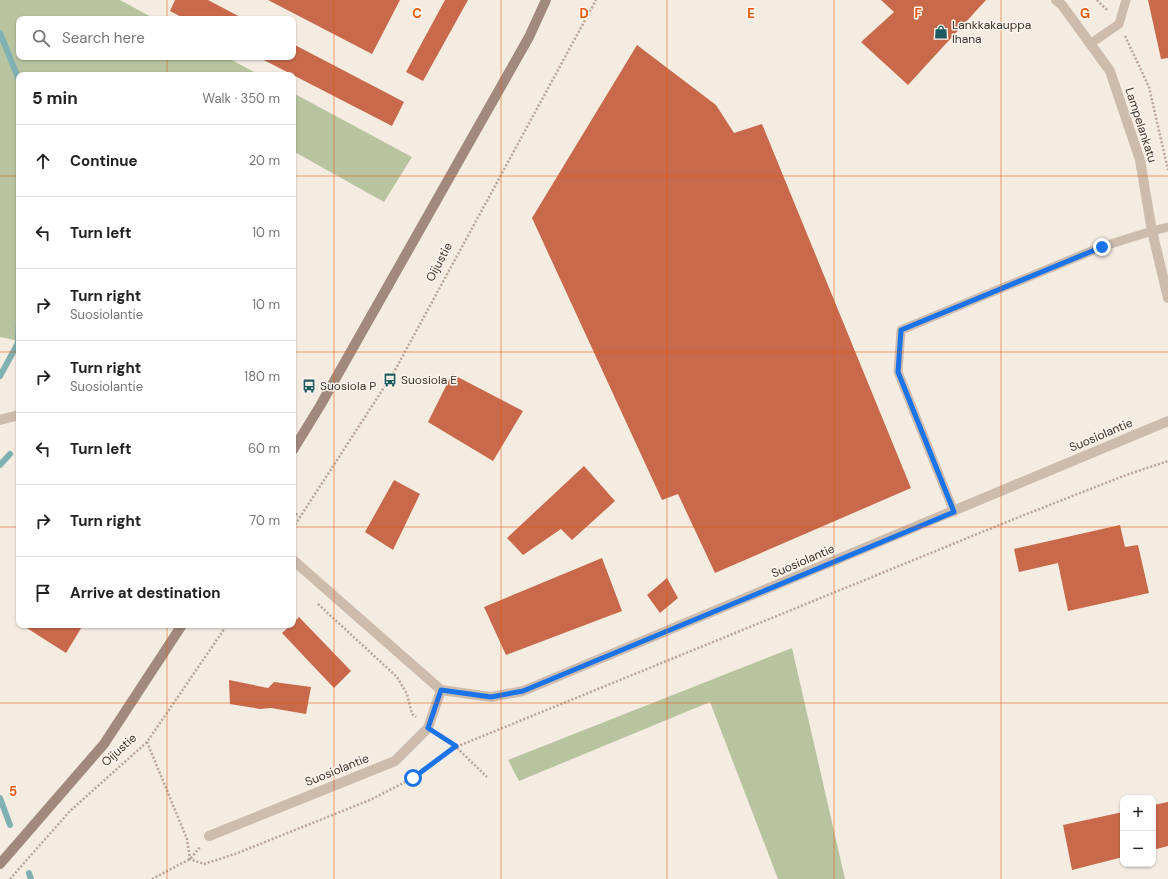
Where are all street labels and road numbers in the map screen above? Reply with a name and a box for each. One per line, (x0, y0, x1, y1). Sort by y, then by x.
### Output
street label: Lampelankatu (1121, 85, 1161, 165)
street label: Oijustie (422, 239, 456, 284)
street label: Suosiolantie (1067, 414, 1135, 456)
street label: Suosiolantie (769, 540, 837, 582)
street label: Oijustie (98, 730, 140, 770)
street label: Suosiolantie (303, 750, 371, 790)

